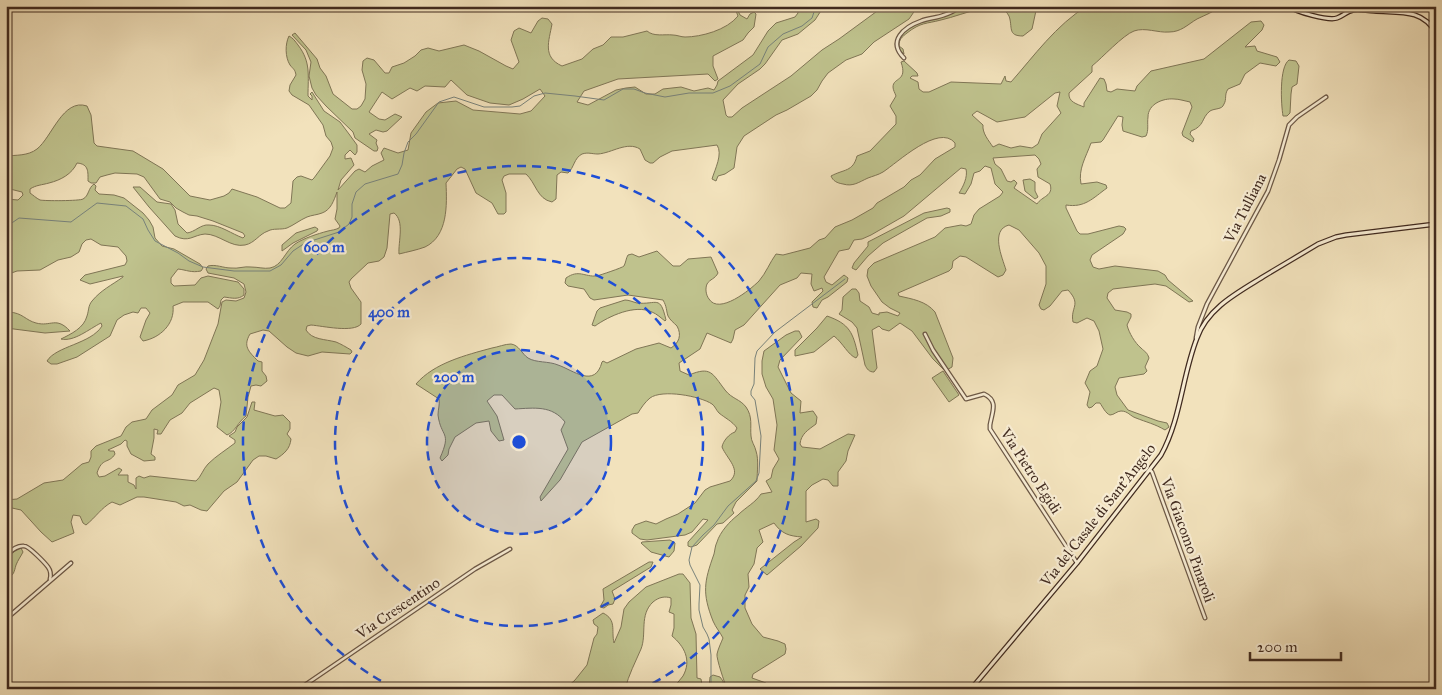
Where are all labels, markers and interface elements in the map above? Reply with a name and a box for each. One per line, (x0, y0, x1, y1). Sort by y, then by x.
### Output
street label: Via Tulliana (1219, 170, 1270, 246)
text: 600 m (304, 238, 345, 256)
text: 400 m (368, 303, 410, 322)
text: 200 m (434, 368, 475, 386)
street label: Via Pietro Egidi (996, 424, 1065, 517)
centre of rings (510, 433, 528, 451)
street label: Via del Casale di Sant'Angelo (1036, 440, 1160, 591)
street label: Via Giacomo Pinaroli (1157, 474, 1219, 605)
street label: Via Crescentino (352, 573, 444, 643)
scale bar (1250, 630, 1341, 662)
text: 200 m (1257, 638, 1298, 656)

